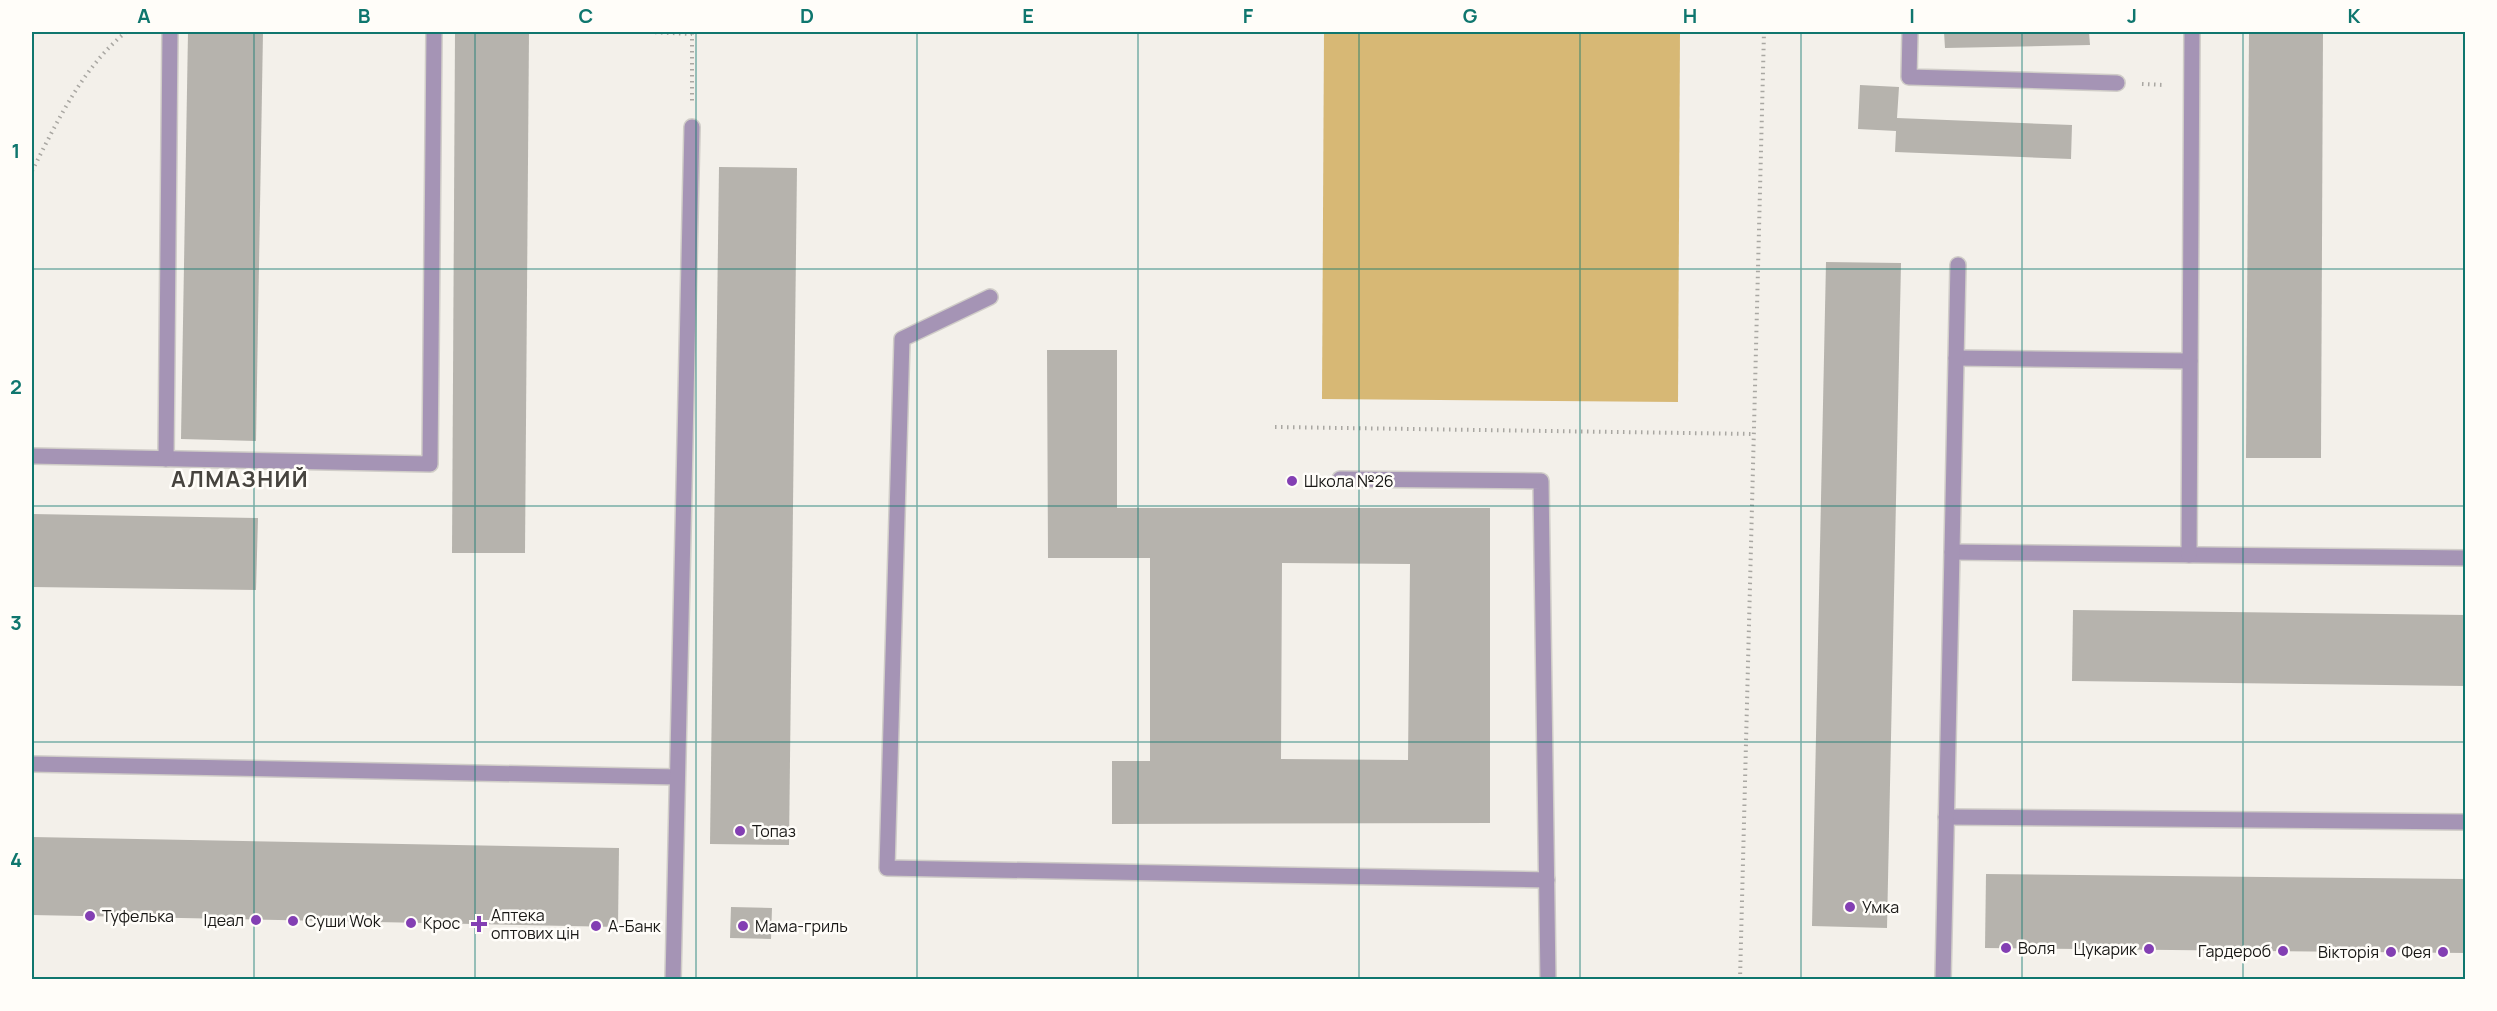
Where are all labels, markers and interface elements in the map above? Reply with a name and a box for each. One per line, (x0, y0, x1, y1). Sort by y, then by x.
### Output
text: A (137, 2, 151, 29)
text: B (358, 2, 371, 29)
text: C (579, 2, 593, 29)
text: D (800, 2, 814, 29)
text: E (1022, 2, 1034, 29)
text: F (1243, 2, 1254, 29)
text: G (1463, 2, 1478, 29)
text: H (1683, 2, 1697, 29)
text: I (1909, 2, 1915, 29)
text: J (2127, 2, 2137, 29)
text: K (2348, 2, 2361, 29)
text: 1 (12, 137, 20, 164)
text: 2 (10, 373, 22, 400)
district label: АЛМАЗНИЙ (171, 464, 309, 494)
place label: Школа №26 (1304, 470, 1394, 492)
marker: Школа №26 (1285, 474, 1299, 488)
text: 3 (10, 609, 22, 636)
place label: Топаз (752, 820, 796, 842)
marker: Топаз (733, 824, 747, 838)
text: 4 (10, 846, 22, 873)
place label: Умка (1862, 896, 1899, 918)
marker: Умка (1843, 900, 1857, 914)
place label: Аптека оптових цін (491, 904, 579, 944)
place label: Туфелька (102, 905, 174, 927)
marker: Туфелька (83, 909, 97, 923)
place label: Ідеал (203, 909, 244, 931)
place label: Суши Wok (305, 910, 382, 932)
place label: Крос (423, 912, 460, 934)
marker: Ідеал (249, 913, 263, 927)
marker: Суши Wok (286, 914, 300, 928)
place label: А-Банк (608, 915, 662, 937)
place label: Мама-гриль (755, 915, 848, 937)
marker: Крос (404, 916, 418, 930)
marker: Аптека оптових цін (472, 917, 486, 931)
marker: А-Банк (589, 919, 603, 933)
marker: Мама-гриль (736, 919, 750, 933)
place label: Воля (2018, 937, 2055, 959)
place label: Цукарик (2074, 938, 2138, 960)
place label: Гардероб (2198, 940, 2271, 962)
marker: Воля (1999, 941, 2013, 955)
place label: Вікторія (2318, 941, 2379, 963)
place label: Фея (2402, 941, 2431, 963)
marker: Цукарик (2142, 942, 2156, 956)
marker: Гардероб (2276, 944, 2290, 958)
marker: Вікторія (2384, 945, 2398, 959)
marker: Фея (2436, 945, 2450, 959)

